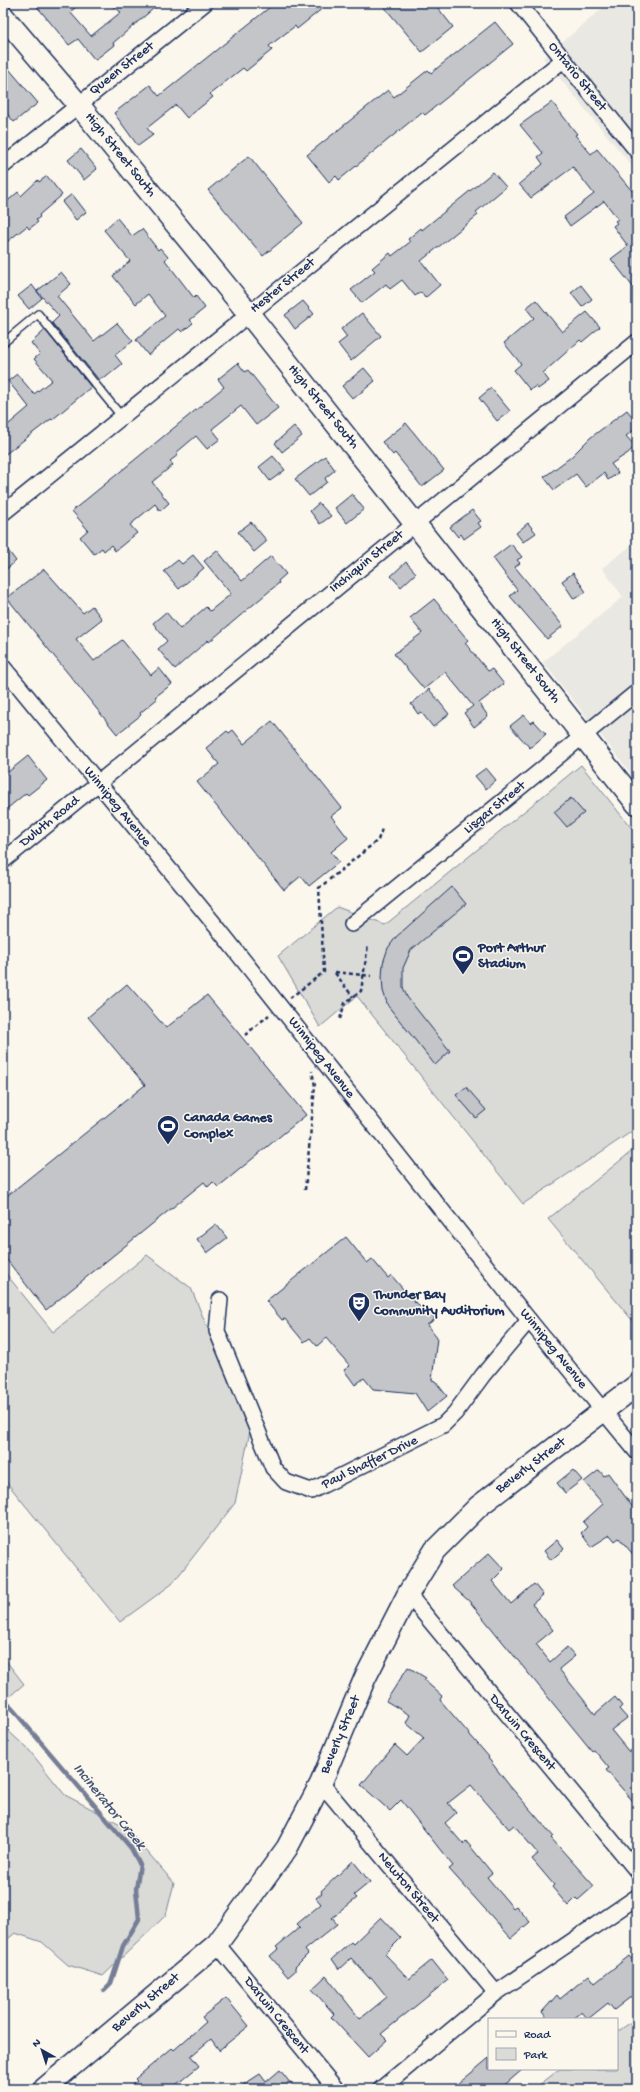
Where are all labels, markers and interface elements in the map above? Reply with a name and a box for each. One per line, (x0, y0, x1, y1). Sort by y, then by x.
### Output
street label: Queen Street (86, 38, 159, 100)
street label: Ontario Street (544, 39, 611, 116)
street label: High Street South (81, 109, 160, 201)
street label: Hester Street (247, 254, 320, 317)
street label: High Street South (284, 361, 363, 453)
street label: Inchiquin Street (326, 526, 409, 597)
street label: High Street South (486, 615, 564, 708)
street label: Winnipeg Avenue (79, 763, 155, 851)
street label: Lisgar Street (461, 777, 530, 838)
street label: Duluth Road (16, 791, 85, 852)
place label: Port Arthur Stadium (477, 940, 547, 973)
sports icon: Port Arthur Stadium (450, 943, 476, 976)
street label: Winnipeg Avenue (284, 1014, 359, 1103)
place label: Canada Games Complex (183, 1110, 273, 1143)
sports icon: Canada Games Complex (155, 1113, 181, 1146)
place label: Thunder Bay Community Auditorium (373, 1287, 505, 1320)
theatre icon: Thunder Bay Community Auditorium (346, 1290, 372, 1323)
street label: Winnipeg Avenue (515, 1305, 591, 1393)
street label: Paul Shaffer Drive (318, 1432, 422, 1494)
street label: Beverly Street (492, 1433, 570, 1498)
street label: Darwin Crescent (484, 1690, 560, 1776)
street label: Beverly Street (316, 1692, 366, 1778)
water label: Incinerator Creek (69, 1760, 150, 1855)
street label: Newton Street (373, 1849, 443, 1928)
street label: Beverly Street (108, 1969, 184, 2037)
street label: Darwin Crescent (239, 1973, 313, 2059)
legend (488, 2018, 618, 2070)
text: Road (524, 2029, 551, 2043)
north arrow (22, 2030, 62, 2070)
text: N (30, 2037, 44, 2051)
text: Park (523, 2049, 549, 2063)

